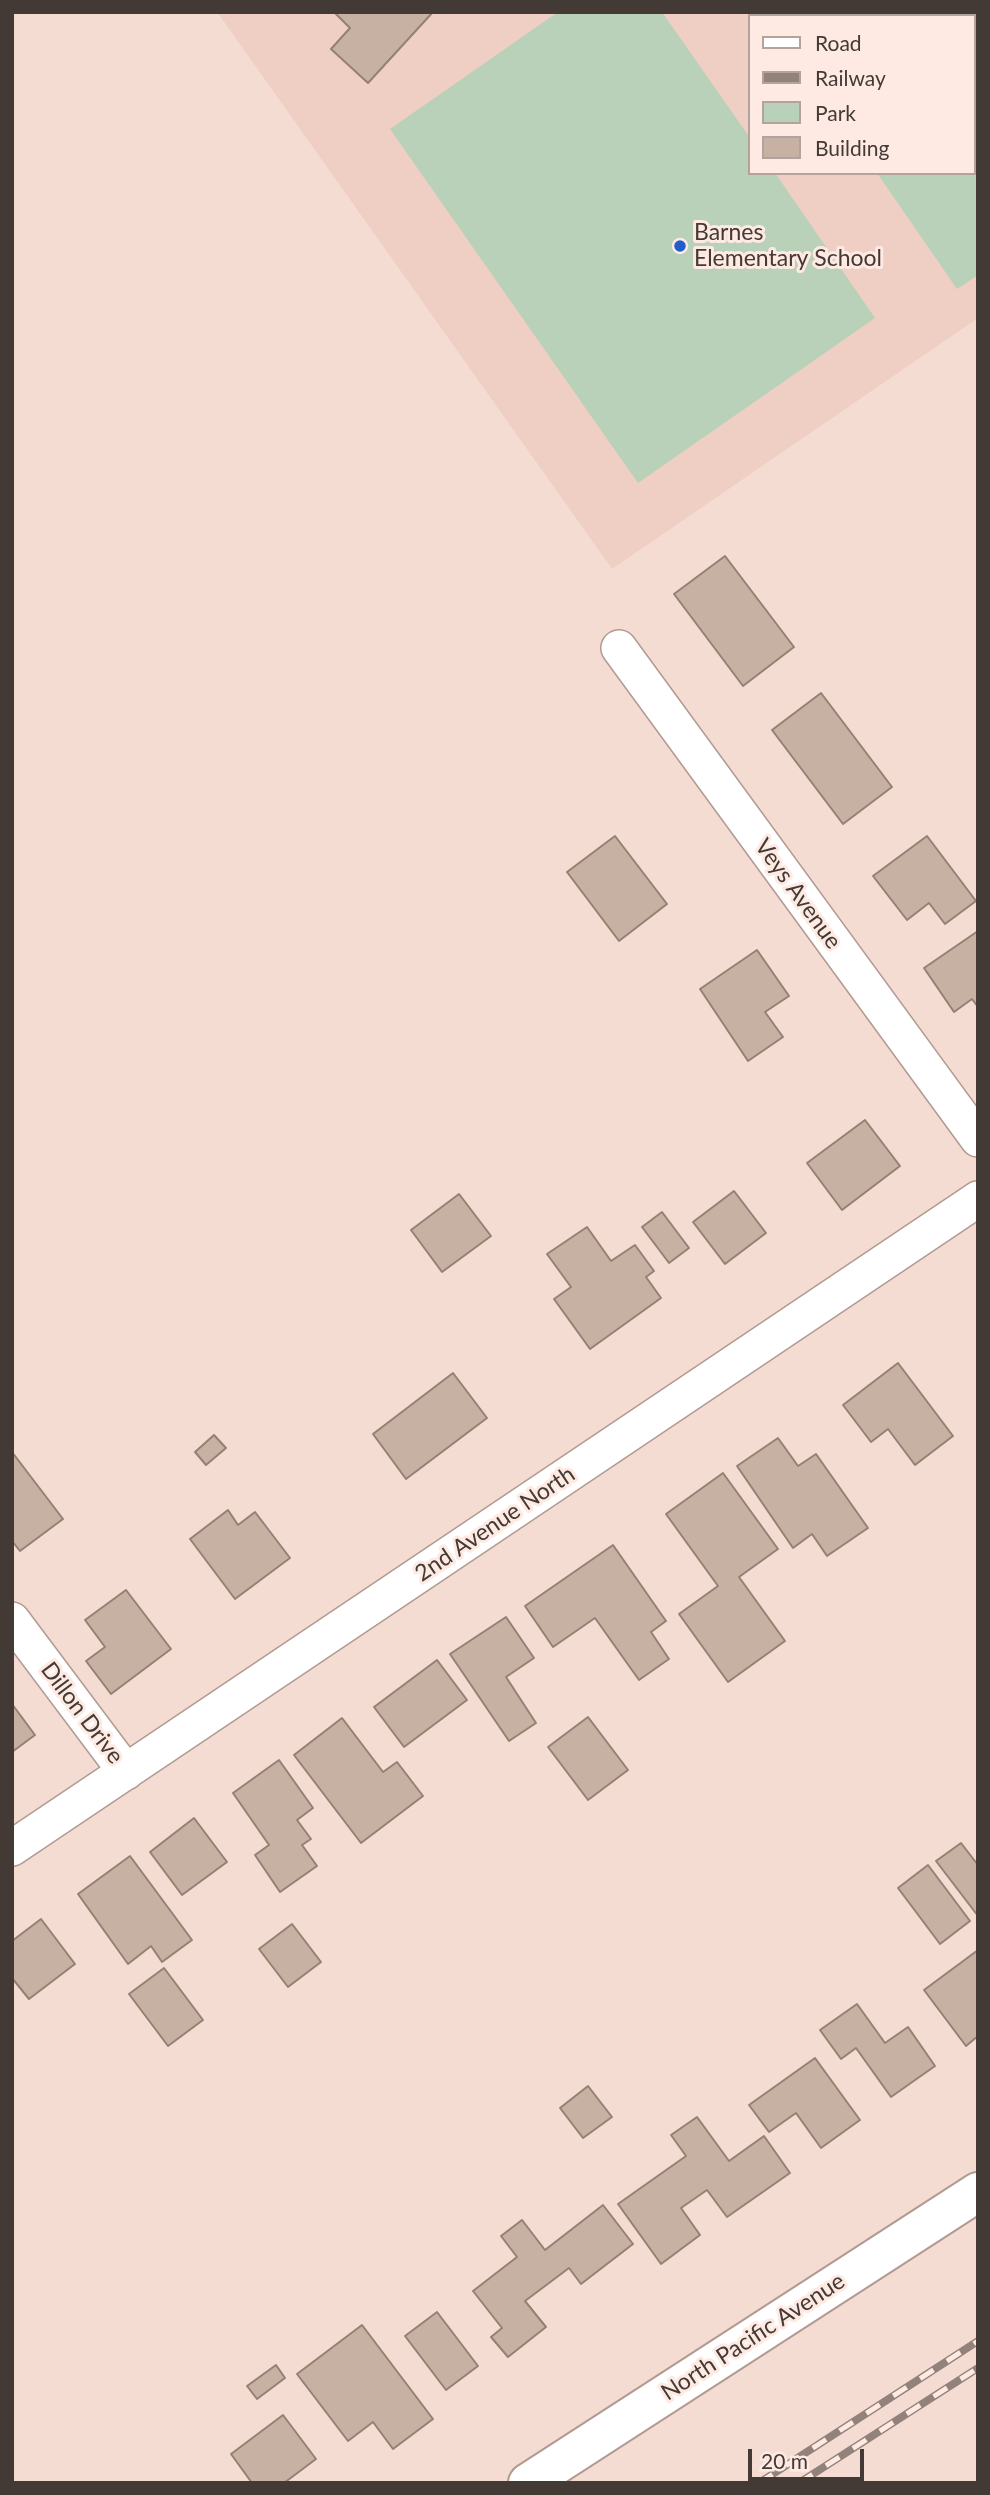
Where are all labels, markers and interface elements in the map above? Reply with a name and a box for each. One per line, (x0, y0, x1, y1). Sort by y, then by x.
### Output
legend (748, 14, 976, 175)
text: Road (815, 30, 862, 55)
text: Railway (815, 65, 886, 90)
text: Park (815, 100, 856, 125)
text: Building (815, 135, 890, 160)
place label: Barnes Elementary School (694, 219, 882, 273)
marker: Barnes Elementary School (672, 238, 688, 254)
street label: Veys Avenue (749, 834, 847, 954)
street label: 2nd Avenue North (410, 1460, 580, 1588)
street label: Dillon Drive (35, 1657, 129, 1769)
street label: North Pacific Avenue (656, 2267, 850, 2407)
scale bar (752, 2436, 867, 2480)
text: 20 m (761, 2448, 808, 2473)

